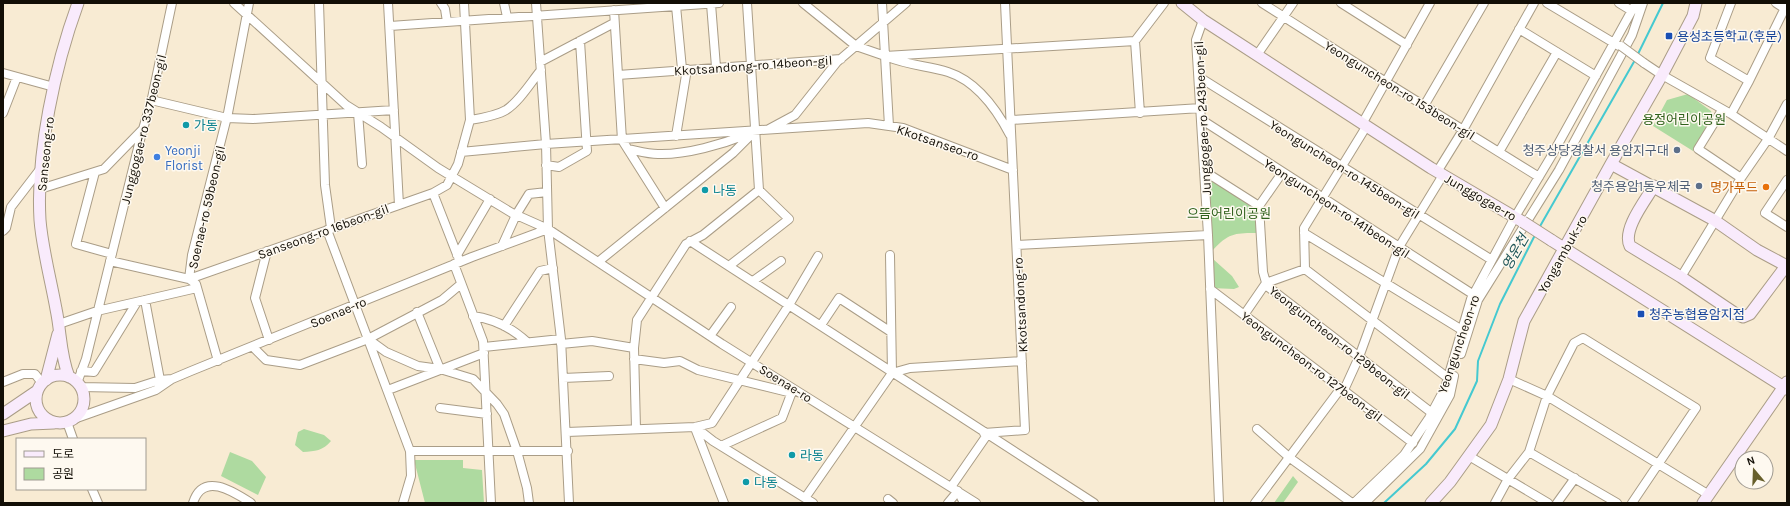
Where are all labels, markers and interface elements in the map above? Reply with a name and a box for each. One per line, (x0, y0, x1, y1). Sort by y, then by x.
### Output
place label: 용성초등학교(후문) (1677, 29, 1782, 44)
marker: 용성초등학교(후문) (1664, 31, 1674, 41)
street label: Yeonguncheon-ro 153beon-gil (1322, 38, 1478, 143)
street label: Junggogae-ro 243beon-gil (1191, 40, 1214, 196)
street label: Kkotsandong-ro 14beon-gil (673, 52, 833, 79)
street label: Junggogae-ro 337beon-gil (118, 53, 169, 205)
park label: 용정어린이공원 (1642, 112, 1726, 127)
street label: Sanseong-ro (34, 116, 57, 192)
street label: Yeonguncheon-ro 145beon-gil (1267, 117, 1423, 222)
place label: 가동 (194, 118, 218, 133)
marker: 가동 (181, 120, 191, 130)
street label: Kkotsanseo-ro (895, 121, 981, 164)
place label: Yeonji Florist (165, 143, 203, 173)
place label: 청주상당경찰서 용암지구대 (1522, 143, 1669, 158)
street label: Soenae-ro 59beon-gil (185, 144, 228, 270)
marker: 청주상당경찰서 용암지구대 (1672, 145, 1682, 155)
marker: Yeonji Florist (152, 152, 162, 162)
street label: Yeonguncheon-ro 141beon-gil (1261, 156, 1413, 261)
street label: Junggogae-ro (1442, 171, 1519, 224)
place label: 청주용암1동우체국 (1591, 179, 1691, 194)
place label: 명가푸드 (1710, 180, 1758, 195)
marker: 청주용암1동우체국 (1694, 181, 1704, 191)
marker: 명가푸드 (1761, 182, 1771, 192)
place label: 나동 (713, 183, 737, 198)
marker: 나동 (700, 185, 710, 195)
street label: Sanseong-ro 16beon-gil (256, 201, 391, 262)
park label: 으뜸어린이공원 (1187, 206, 1271, 221)
street label: Yongambuk-ro (1535, 213, 1590, 296)
water label: 영운천 (1498, 230, 1533, 273)
street label: Kkotsandong-ro (1011, 257, 1030, 353)
street label: Yeonguncheon-ro 129beon-gil (1266, 283, 1413, 402)
street label: Yeonguncheon-ro (1435, 293, 1482, 396)
street label: Soenae-ro (308, 294, 369, 331)
place label: 청주농협용암지점 (1649, 307, 1745, 322)
street label: Yeonguncheon-ro 127beon-gil (1238, 308, 1385, 425)
marker: 청주농협용암지점 (1636, 309, 1646, 319)
street label: Soenae-ro (756, 361, 815, 406)
legend (16, 438, 146, 490)
text: 도로 (52, 447, 74, 461)
place label: 라동 (800, 448, 824, 463)
marker: 라동 (787, 450, 797, 460)
north arrow (1734, 450, 1774, 490)
text: N (1745, 454, 1757, 468)
text: 공원 (52, 467, 74, 481)
place label: 다동 (754, 475, 778, 490)
marker: 다동 (741, 477, 751, 487)

